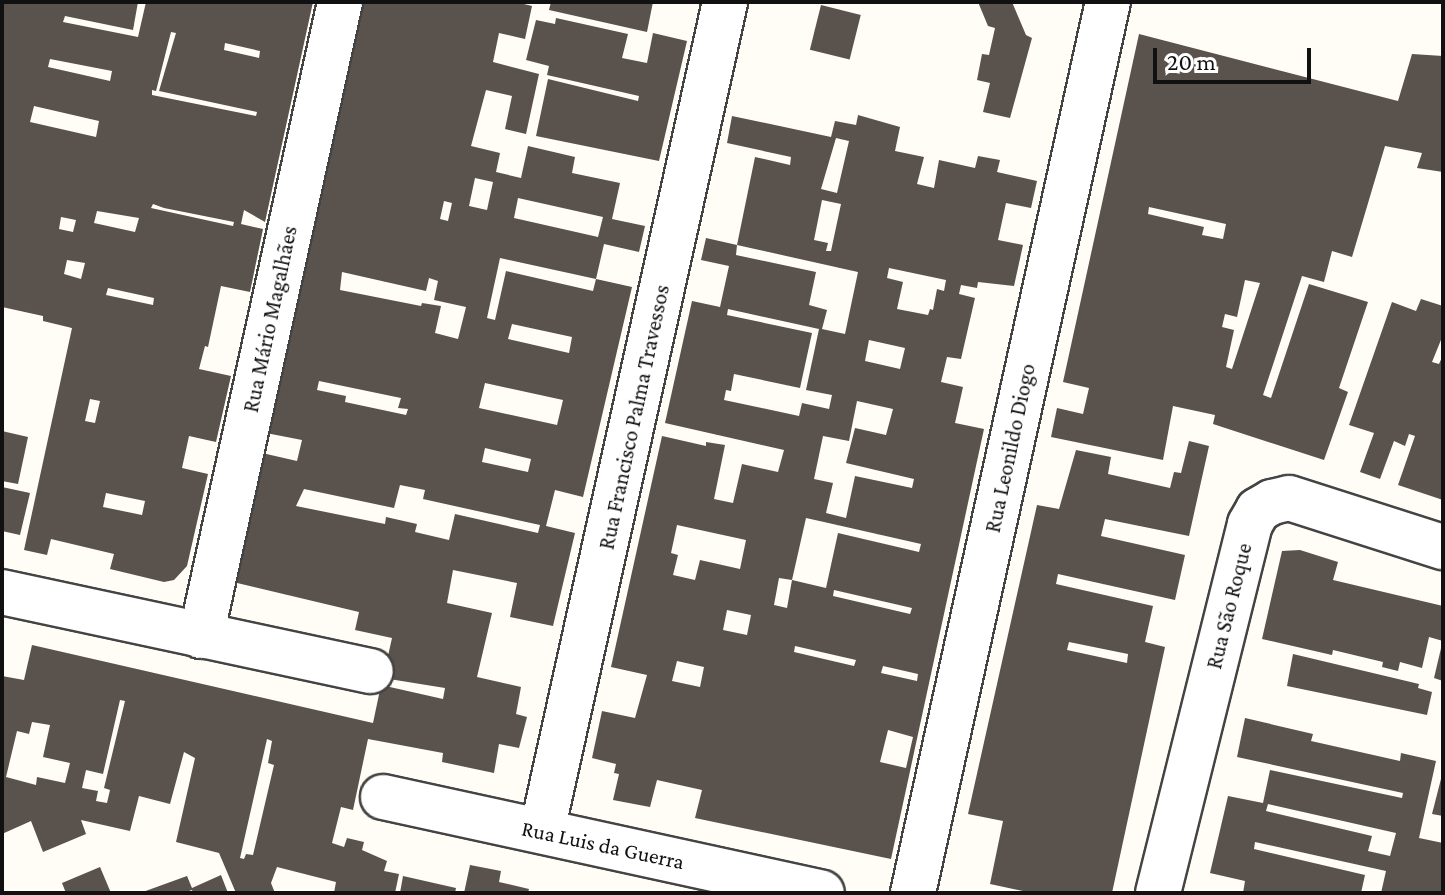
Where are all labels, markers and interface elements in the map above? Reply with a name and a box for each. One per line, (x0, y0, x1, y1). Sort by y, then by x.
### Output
scale bar (1157, 32, 1315, 82)
text: 20 m (1167, 48, 1216, 75)
street label: Rua Mário Magalhães (237, 223, 303, 415)
street label: Rua Francisco Palma Travessos (593, 282, 675, 552)
street label: Rua Leonildo Diogo (979, 361, 1041, 535)
street label: Rua São Roque (1201, 540, 1257, 672)
street label: Rua Luis da Guerra (519, 815, 687, 875)

